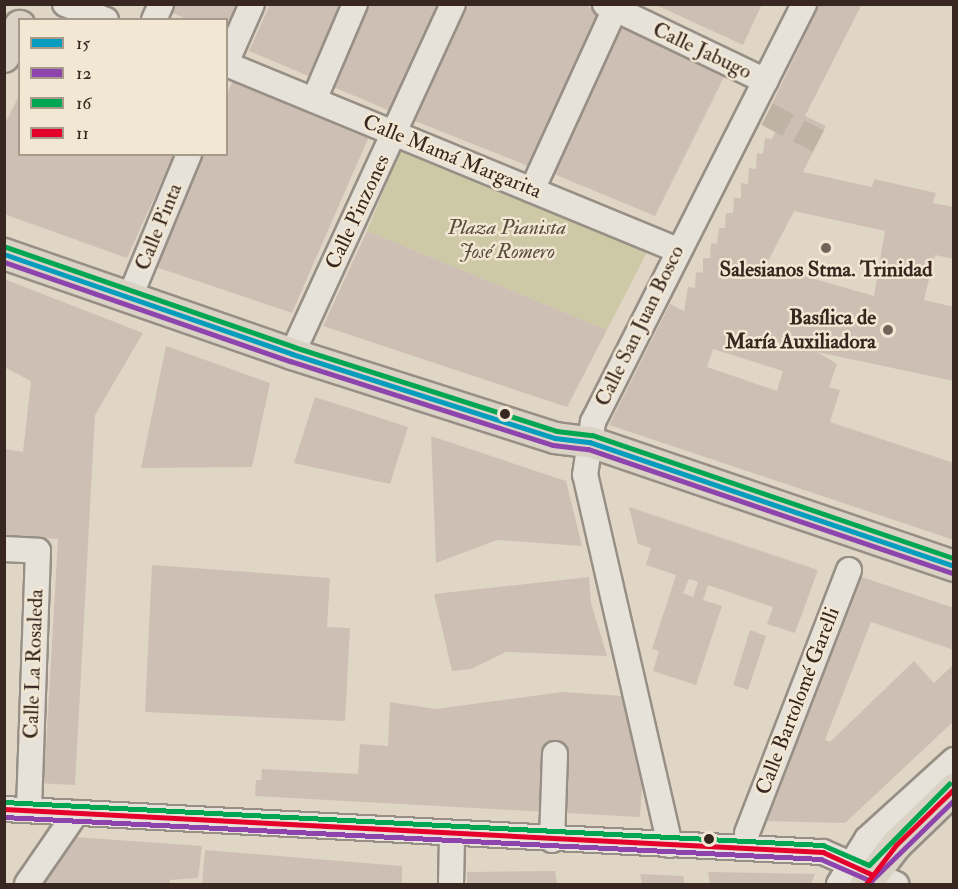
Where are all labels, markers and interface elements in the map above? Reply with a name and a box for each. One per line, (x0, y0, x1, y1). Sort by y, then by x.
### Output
street label: Calle Jabugo (649, 17, 755, 85)
legend (18, 18, 228, 156)
text: 15 (76, 32, 90, 55)
text: 12 (76, 62, 92, 85)
text: 16 (76, 92, 91, 115)
street label: Calle Mamá Margarita (359, 110, 545, 204)
text: 11 (76, 122, 89, 145)
street label: Calle Pinzones (320, 151, 396, 273)
street label: Calle Pinta (130, 180, 188, 274)
park label: Plaza Pianista José Romero (448, 215, 566, 265)
street label: Calle San Juan Bosco (590, 241, 690, 411)
marker: Salesianos Stma. Trinidad (819, 241, 833, 255)
place label: Salesianos Stma. Trinidad (720, 257, 932, 283)
place label: Basílica de María Auxiliadora (725, 305, 876, 355)
marker: Basílica de María Auxiliadora (881, 323, 895, 337)
unlabelled marker (499, 408, 511, 420)
street label: Calle La Rosaleda (19, 589, 49, 739)
street label: Calle Bartolomé Garelli (751, 604, 845, 798)
unlabelled marker (703, 833, 715, 845)

